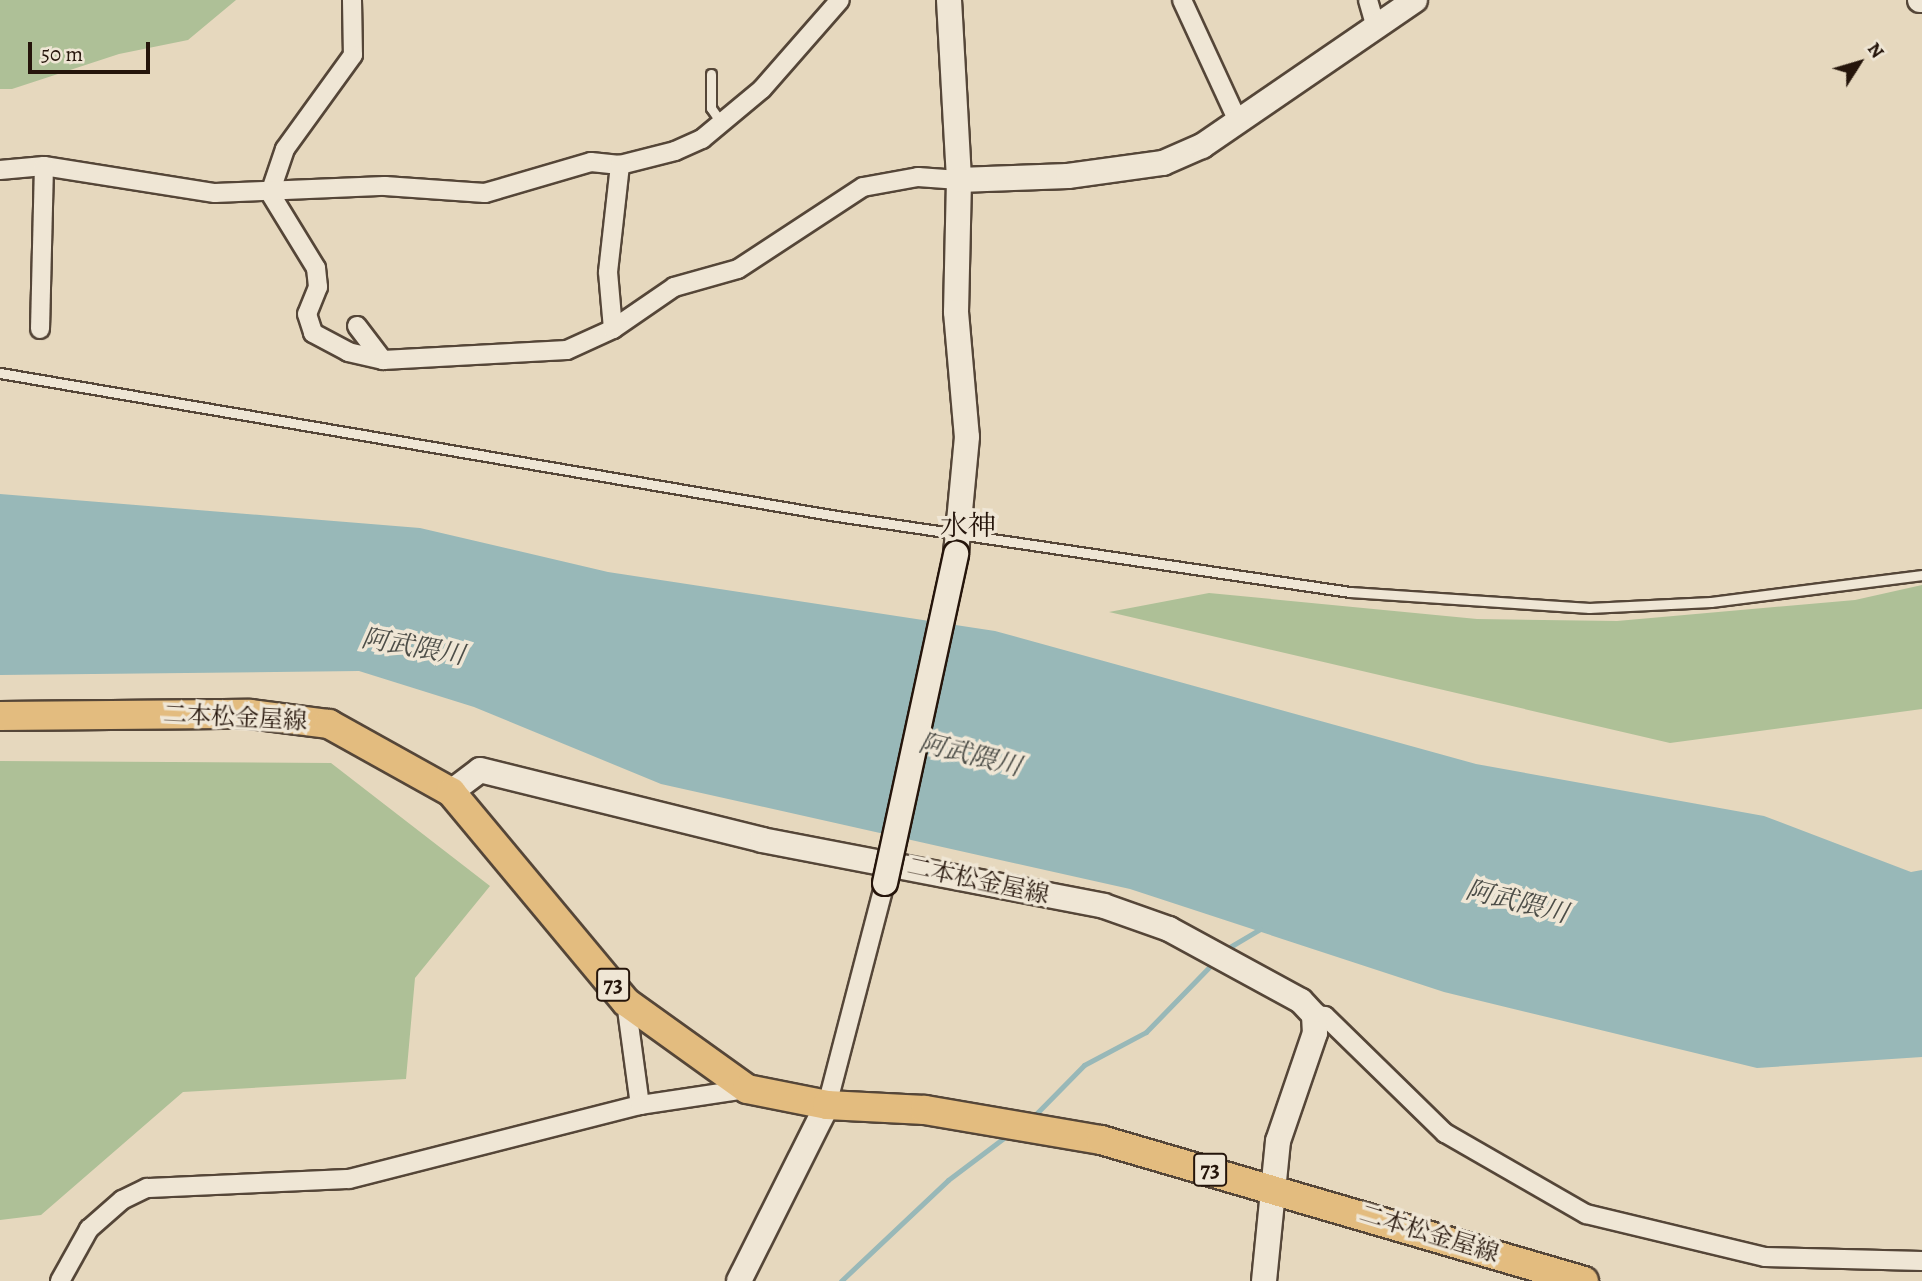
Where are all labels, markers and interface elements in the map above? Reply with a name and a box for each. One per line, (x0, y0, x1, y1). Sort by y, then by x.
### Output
scale bar (32, 28, 154, 72)
north arrow (1824, 28, 1894, 98)
text: N (1861, 37, 1890, 64)
text: 50 m (41, 40, 83, 68)
district label: 水神 (940, 509, 996, 543)
water label: 阿武隈川 (359, 623, 467, 671)
street label: 二本松金屋線 (162, 700, 308, 736)
water label: 阿武隈川 (916, 727, 1024, 783)
street label: 二本松金屋線 (905, 852, 1051, 910)
water label: 阿武隈川 (1463, 874, 1571, 930)
road number: 73 (596, 966, 630, 1004)
road number: 73 (1192, 1150, 1228, 1190)
street label: 二本松金屋線 (1356, 1199, 1502, 1269)

